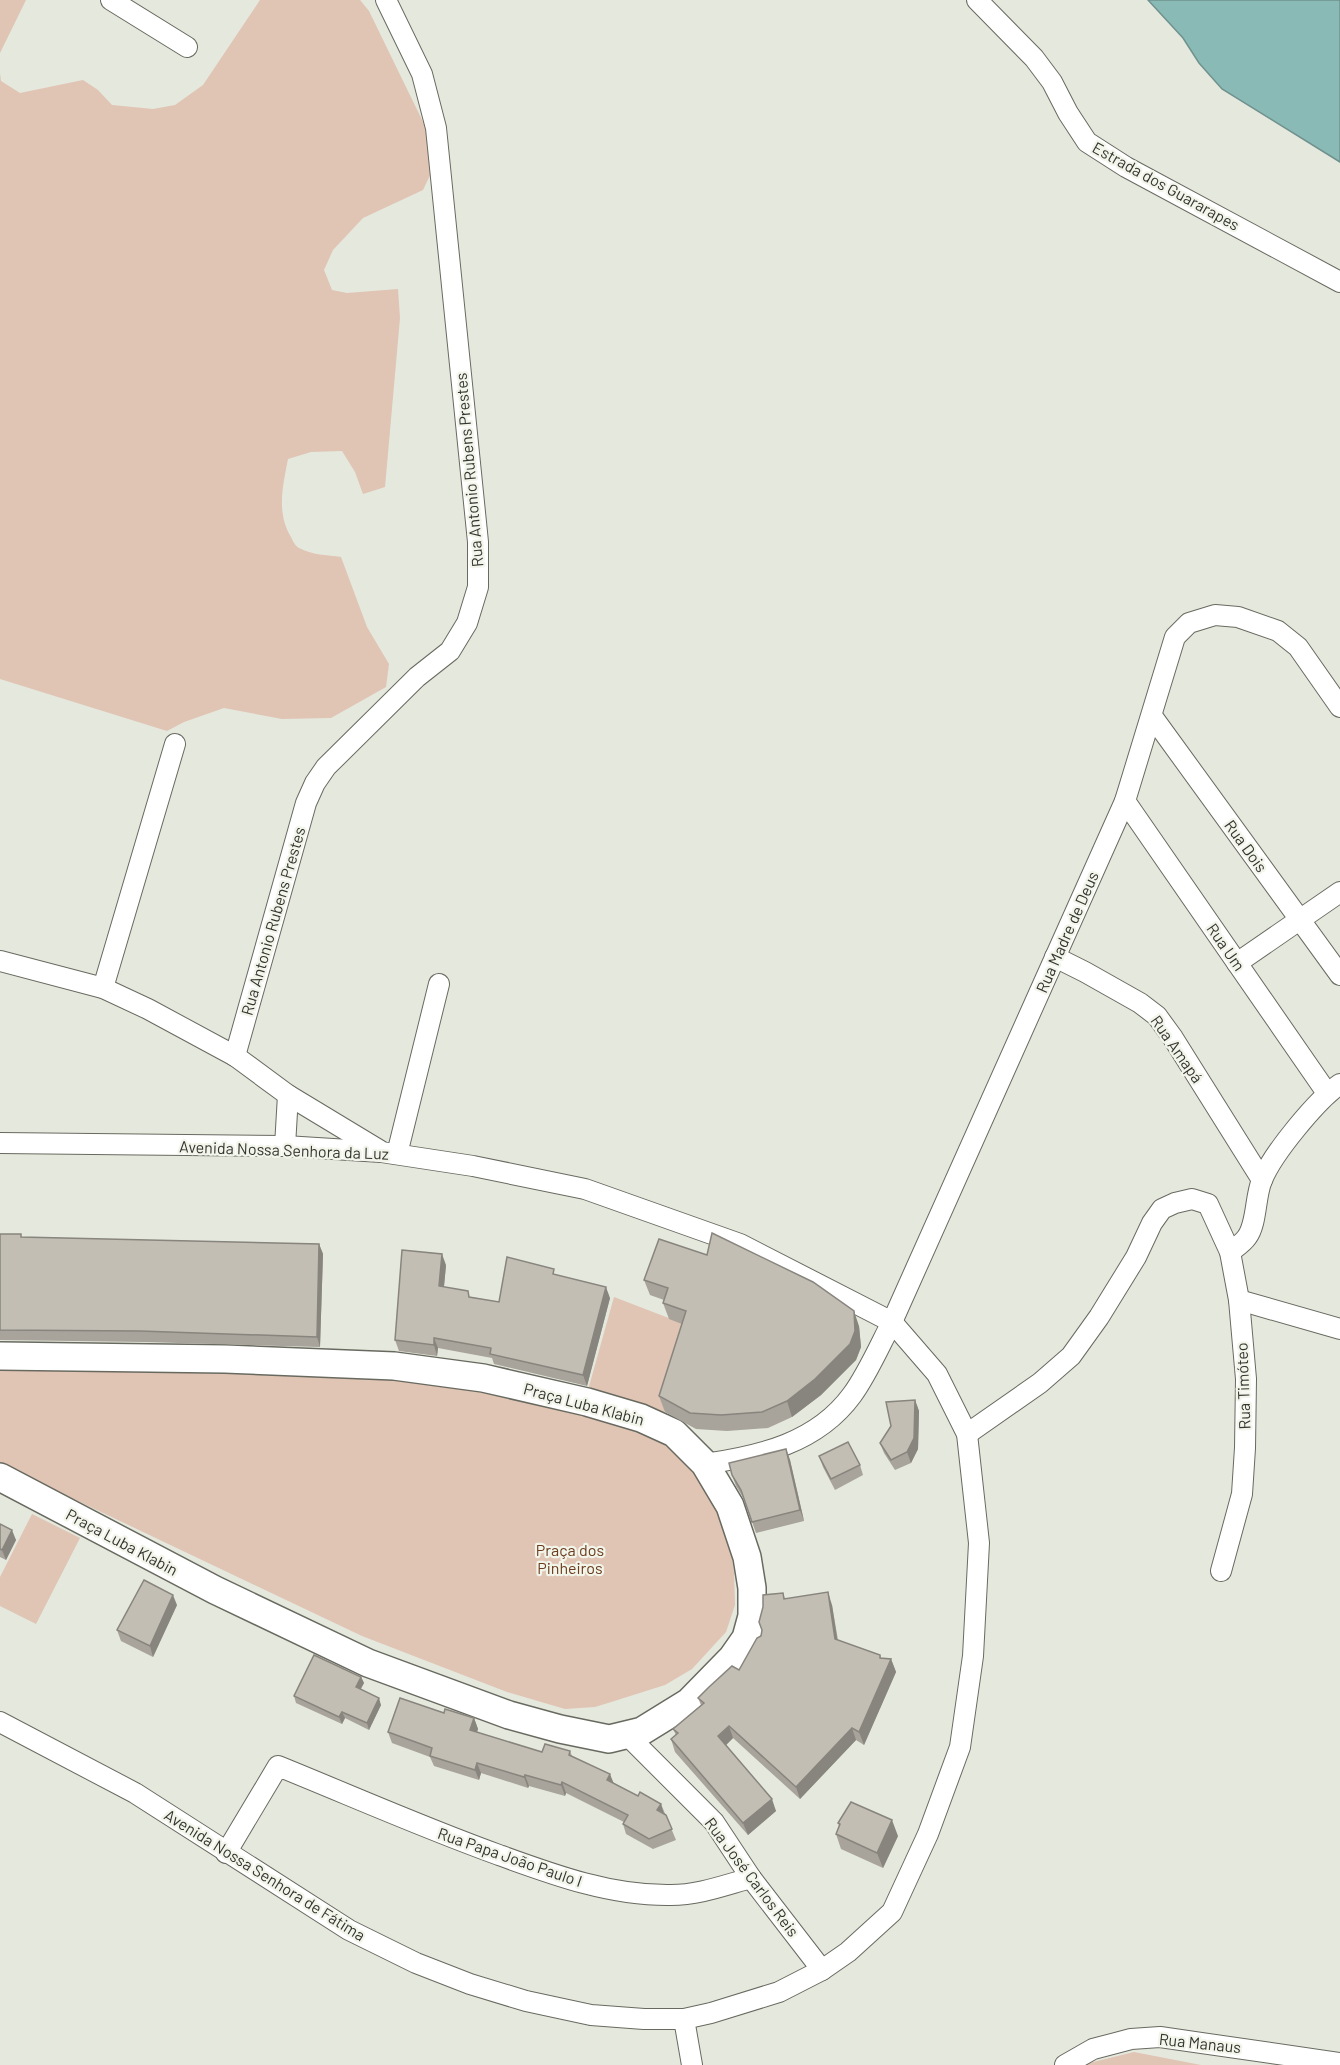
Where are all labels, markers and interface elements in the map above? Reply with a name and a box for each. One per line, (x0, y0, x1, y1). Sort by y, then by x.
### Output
street label: Estrada dos Guararapes (1090, 137, 1243, 234)
street label: Rua Antonio Rubens Prestes (451, 372, 486, 568)
street label: Rua Dois (1221, 816, 1272, 876)
street label: Rua Antonio Rubens Prestes (237, 825, 309, 1017)
street label: Rua Madre de Deus (1031, 868, 1102, 995)
street label: Rua Um (1203, 919, 1249, 974)
street label: Rua Amapá (1147, 1011, 1208, 1086)
street label: Avenida Nossa Senhora da Luz (179, 1136, 389, 1163)
street label: Rua Timóteo (1231, 1342, 1254, 1430)
street label: Praça Luba Klabin (522, 1378, 646, 1429)
street label: Praça Luba Klabin (63, 1504, 181, 1579)
park label: Praça dos Pinheiros (536, 1540, 604, 1577)
street label: Avenida Nossa Senhora de Fátima (161, 1805, 369, 1944)
street label: Rua José Carlos Reis (701, 1813, 803, 1940)
street label: Rua Papa João Paulo I (435, 1823, 585, 1890)
street label: Rua Manaus (1158, 2029, 1242, 2056)

